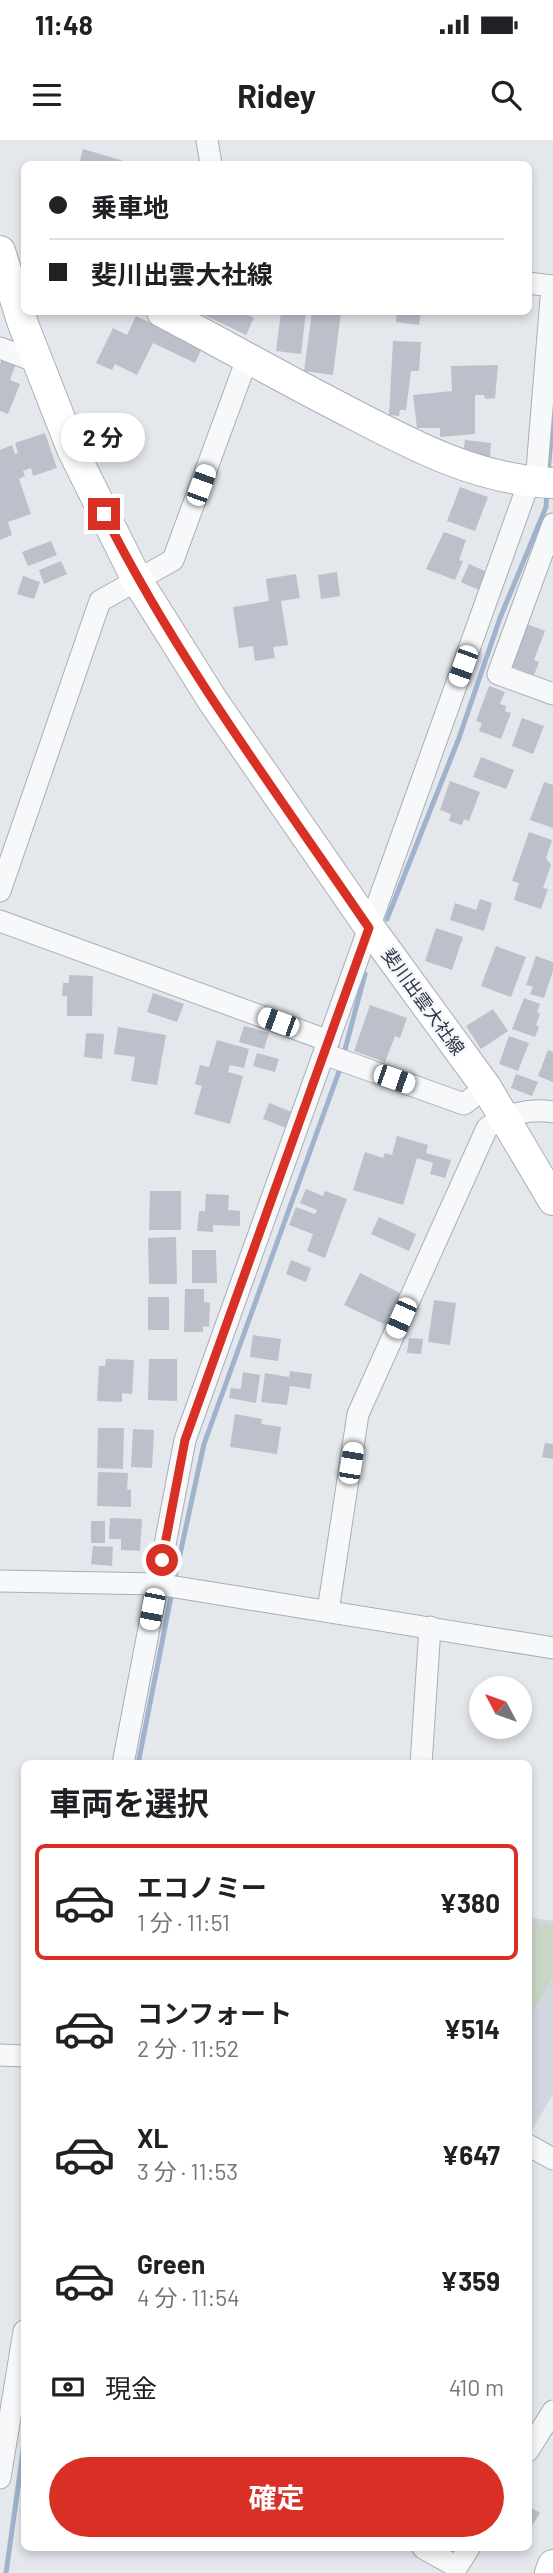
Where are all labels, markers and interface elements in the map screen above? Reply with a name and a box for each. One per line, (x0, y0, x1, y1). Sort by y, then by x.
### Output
text: 11:48 (35, 9, 93, 40)
icon: menu (28, 76, 66, 114)
text: Ridey (237, 76, 316, 114)
icon: search (487, 76, 525, 114)
text: 乗車地 (91, 191, 169, 222)
text: 斐川出雲大社線 (91, 258, 273, 289)
callout: 2 分 (62, 412, 146, 462)
text: 2 分 (83, 423, 123, 451)
car (184, 462, 219, 508)
route end (88, 498, 120, 530)
car (446, 643, 481, 689)
street label: 斐川出雲大社線 (378, 944, 470, 1059)
car (255, 1005, 302, 1039)
car (371, 1062, 418, 1096)
car (383, 1295, 420, 1341)
car (338, 1441, 365, 1485)
route start (146, 1544, 178, 1576)
car (138, 1586, 167, 1632)
north arrow (469, 1676, 532, 1740)
map controls (469, 1676, 532, 1739)
text: 車両を選択 (49, 1783, 209, 1821)
icon: car (53, 1871, 116, 1934)
text: エコノミー (137, 1871, 267, 1902)
text: ¥380 (439, 1887, 500, 1918)
text: 1 分 · 11:51 (137, 1908, 230, 1936)
icon: car (53, 1997, 116, 2060)
text: コンフォート (137, 1997, 292, 2028)
text: ¥514 (444, 2013, 500, 2044)
text: 2 分 · 11:52 (137, 2034, 239, 2062)
text: XL (137, 2122, 168, 2153)
icon: car (53, 2123, 116, 2186)
text: ¥647 (441, 2139, 500, 2170)
text: 3 分 · 11:53 (137, 2157, 238, 2185)
text: Green (137, 2248, 205, 2279)
icon: car (53, 2249, 116, 2312)
text: ¥359 (440, 2265, 500, 2296)
text: 4 分 · 11:54 (137, 2283, 240, 2311)
icon: cash (49, 2368, 87, 2406)
text: 現金 (105, 2372, 157, 2403)
text: 410 m (449, 2373, 504, 2401)
button: 確定 (49, 2457, 504, 2537)

